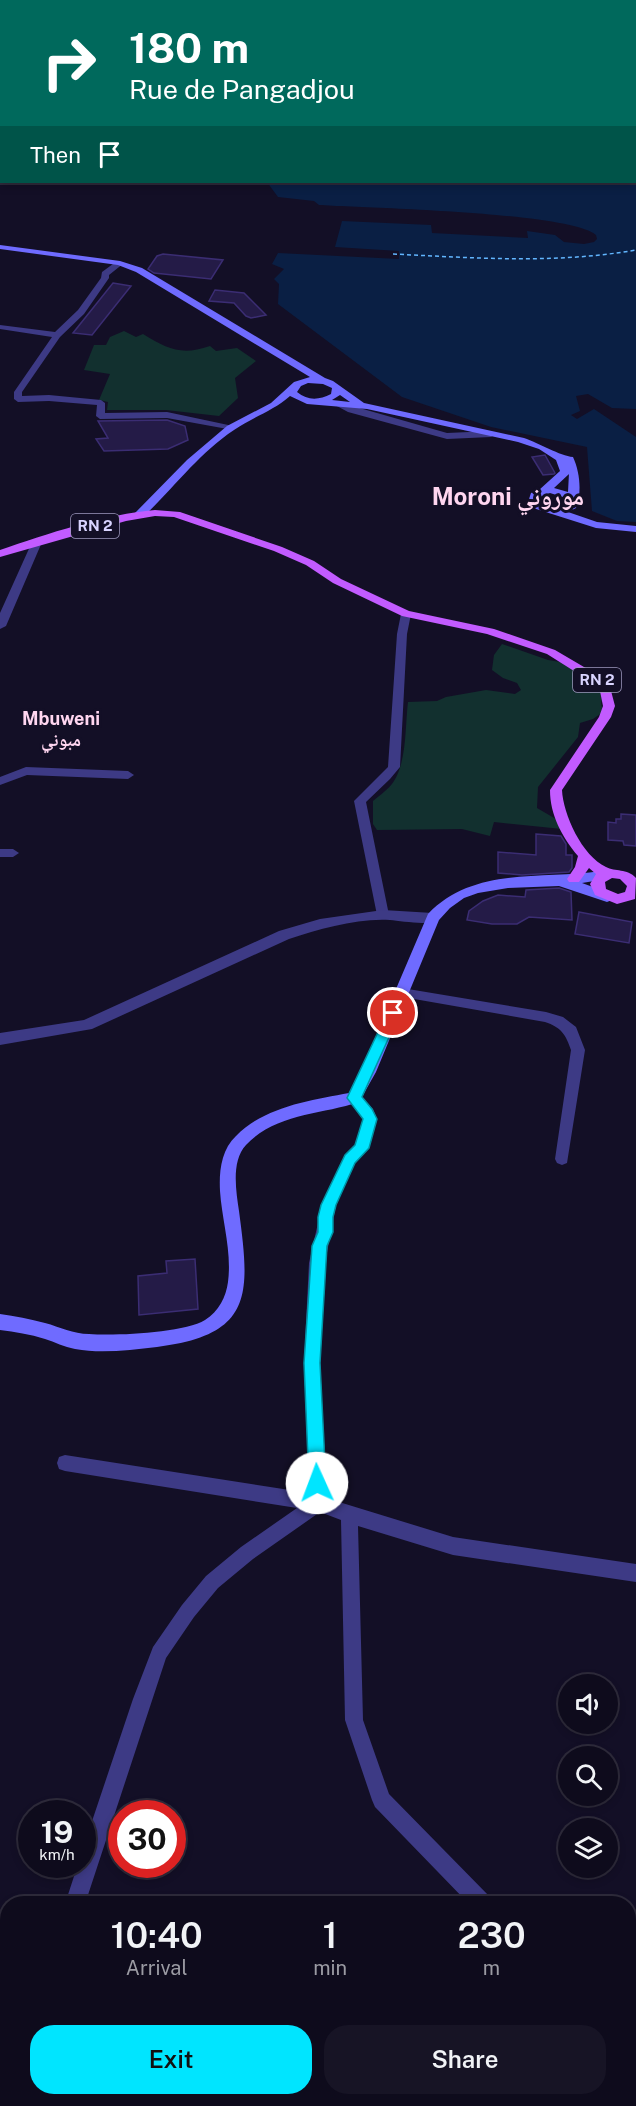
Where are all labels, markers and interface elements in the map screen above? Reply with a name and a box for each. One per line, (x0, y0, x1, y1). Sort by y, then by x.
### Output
text: 180 m (129, 23, 249, 72)
icon: right (30, 24, 108, 102)
text: Rue de Pangadjou (129, 73, 355, 105)
icon: arrive (93, 138, 126, 171)
text: Then (30, 142, 81, 168)
district label: Moroni موروني (432, 482, 584, 516)
road number: RN 2 (71, 514, 119, 538)
road number: RN 2 (573, 668, 621, 692)
district label: Mbuweni مبوني (22, 708, 100, 754)
pin (367, 987, 418, 1038)
icon: arrive (376, 996, 409, 1029)
position arrow (285, 1451, 349, 1515)
map controls (558, 1674, 618, 1878)
button: sound (558, 1674, 618, 1734)
button: search (558, 1746, 618, 1806)
speed limit sign: 30 (108, 1800, 186, 1878)
text: 19 (41, 1814, 73, 1850)
button: layers (558, 1818, 618, 1878)
text: km/h (39, 1846, 75, 1863)
text: 10:40 (110, 1914, 203, 1956)
text: 1 (323, 1914, 338, 1956)
text: 230 (457, 1914, 526, 1956)
text: Arrival (126, 1956, 187, 1980)
text: min (313, 1956, 347, 1980)
text: m (483, 1956, 500, 1980)
button: Exit (30, 2025, 312, 2094)
button: Share (324, 2025, 606, 2094)

